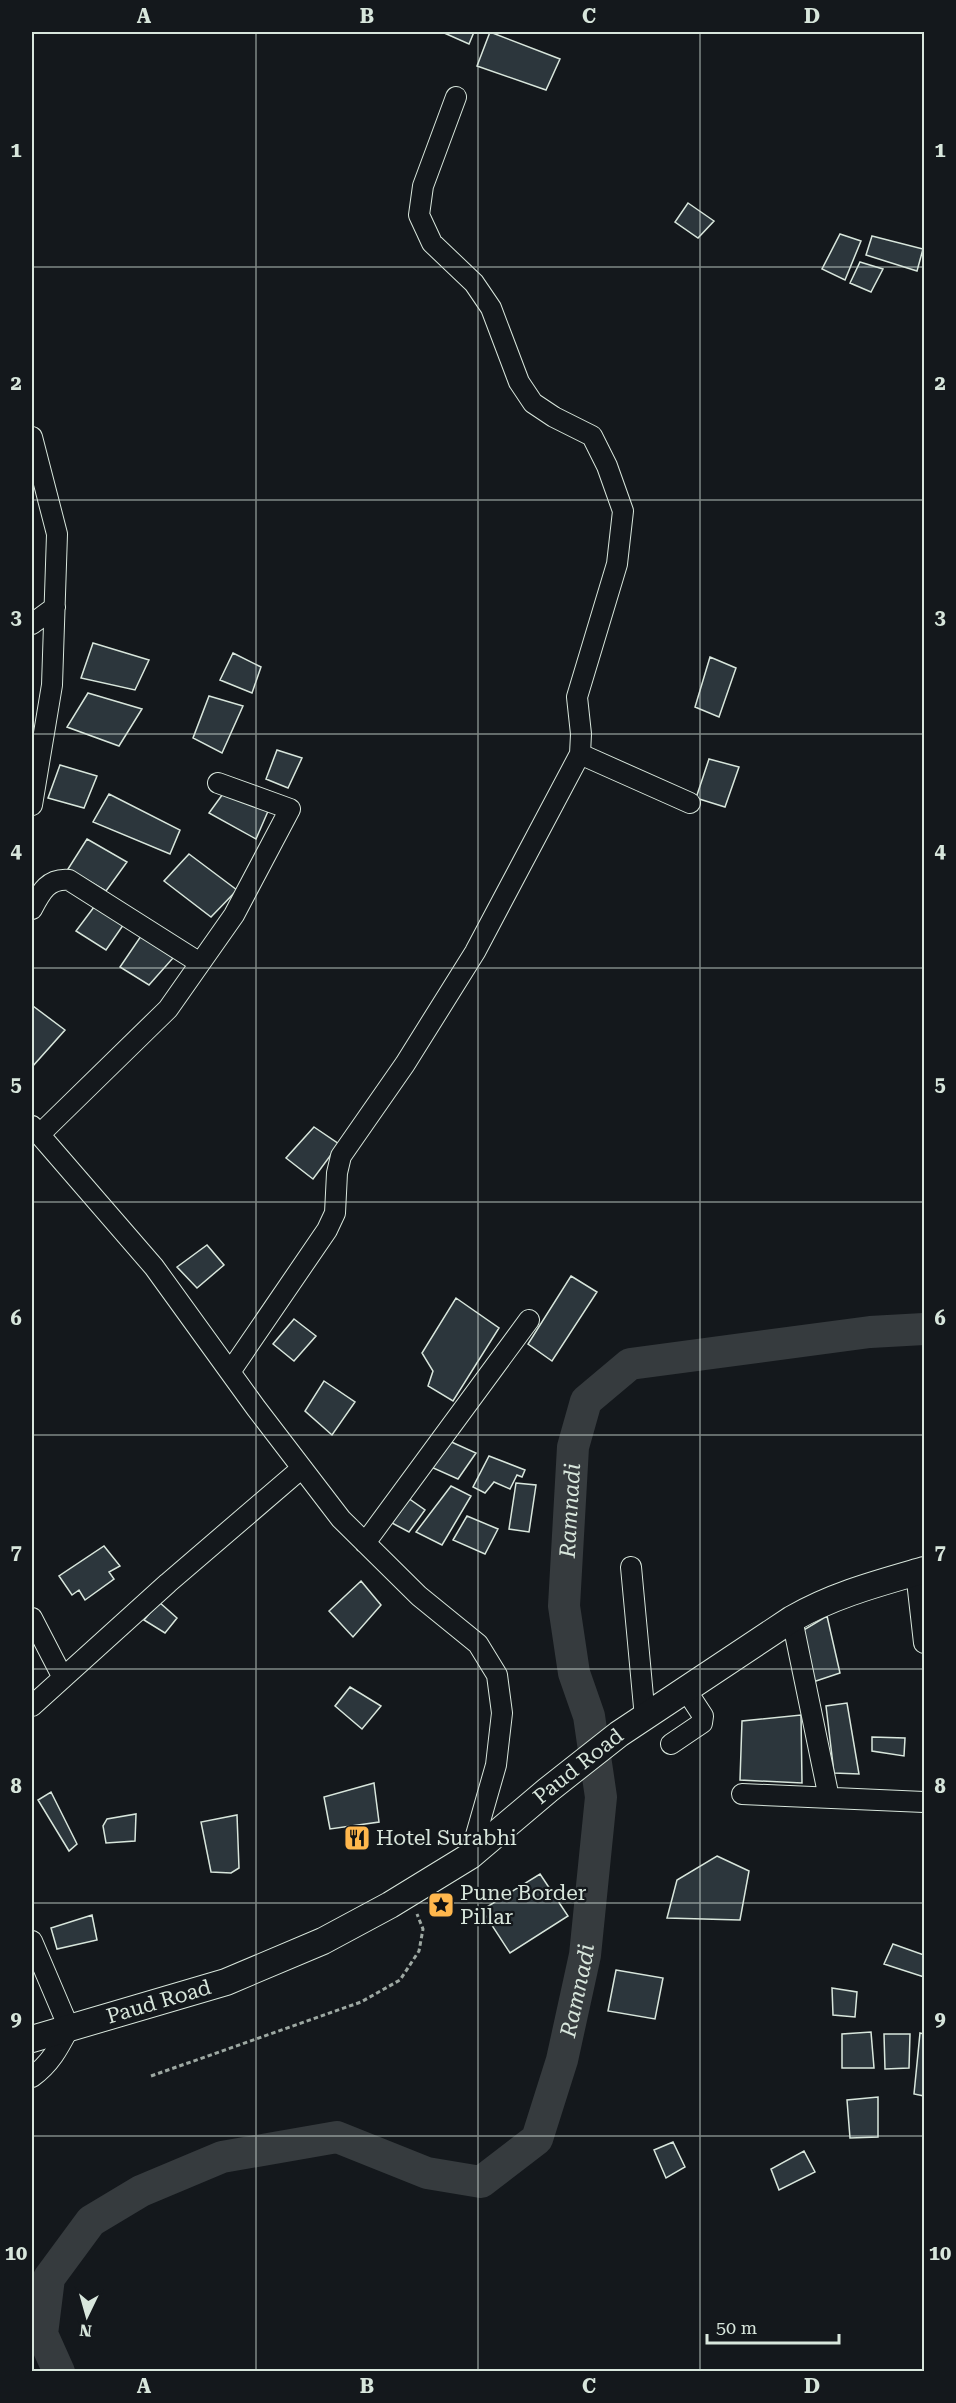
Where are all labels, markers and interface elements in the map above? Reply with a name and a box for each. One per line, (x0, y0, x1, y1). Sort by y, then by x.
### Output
text: A (137, 4, 152, 28)
text: B (360, 4, 374, 28)
text: C (582, 4, 596, 28)
text: D (804, 4, 820, 28)
text: 1 (10, 138, 22, 162)
text: 1 (934, 138, 946, 162)
text: 2 (10, 371, 22, 395)
text: 2 (934, 371, 946, 395)
text: 3 (10, 605, 22, 629)
text: 3 (934, 605, 946, 629)
text: 4 (10, 839, 22, 863)
text: 4 (934, 839, 946, 863)
text: 5 (10, 1072, 22, 1096)
text: 5 (934, 1072, 946, 1096)
text: 6 (10, 1306, 22, 1330)
text: 6 (934, 1306, 946, 1330)
water label: Ramnadi (555, 1462, 585, 1560)
text: 7 (10, 1540, 22, 1564)
text: 7 (934, 1540, 946, 1564)
street label: Paud Road (528, 1723, 628, 1809)
text: 8 (10, 1774, 22, 1798)
text: 8 (934, 1774, 946, 1798)
restaurant icon: Hotel Surabhi (342, 1823, 372, 1853)
place label: Hotel Surabhi (376, 1826, 517, 1850)
place label: Pune Border Pillar (460, 1881, 587, 1929)
place icon: Pune Border Pillar (426, 1890, 456, 1920)
water label: Ramnadi (555, 1943, 599, 2041)
street label: Paud Road (104, 1975, 214, 2028)
text: 9 (10, 2007, 22, 2031)
text: 9 (934, 2007, 946, 2031)
text: 10 (5, 2241, 27, 2265)
text: 10 (929, 2241, 951, 2265)
north arrow (57, 2286, 117, 2346)
scale bar (707, 2307, 839, 2345)
text: 50 m (716, 2317, 757, 2338)
text: N (79, 2320, 93, 2340)
text: A (137, 2374, 152, 2398)
text: B (360, 2374, 374, 2398)
text: C (582, 2374, 596, 2398)
text: D (804, 2374, 820, 2398)

